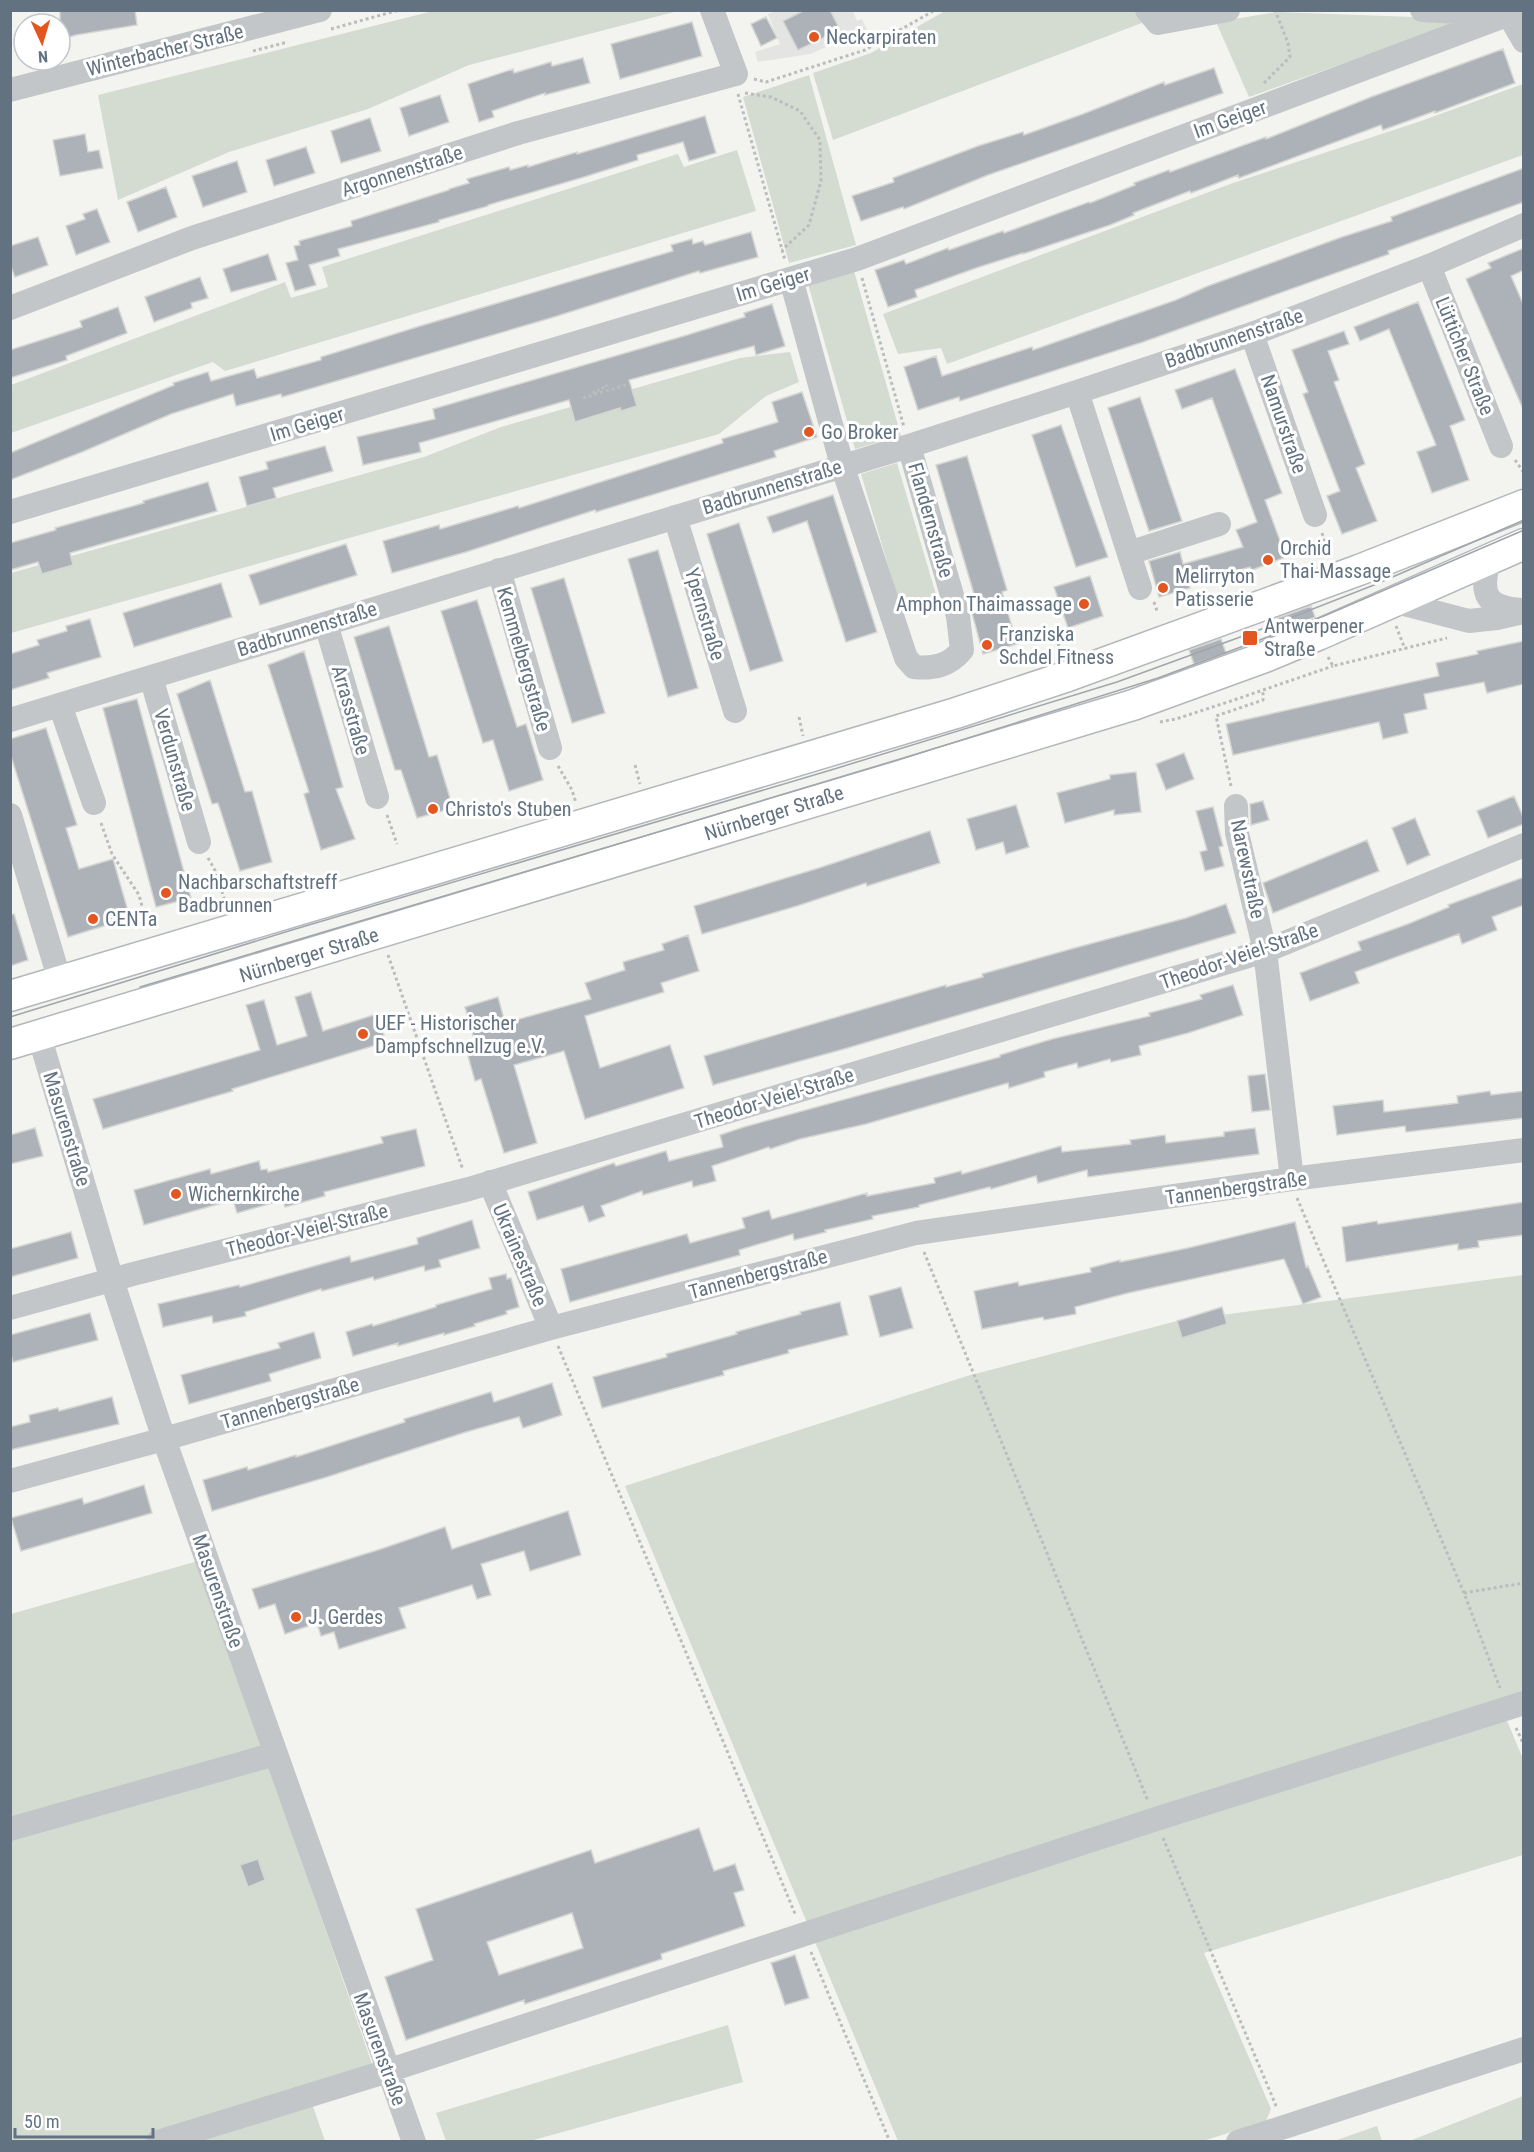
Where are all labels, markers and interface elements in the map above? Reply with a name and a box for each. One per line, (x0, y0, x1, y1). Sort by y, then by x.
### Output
north arrow (12, 12, 72, 72)
street label: Winterbacher Straße (84, 19, 246, 81)
place label: Neckarpiraten (826, 25, 936, 49)
marker: Neckarpiraten (807, 30, 821, 44)
text: N (37, 47, 49, 66)
street label: Im Geiger (1190, 95, 1270, 143)
street label: Argonnenstraße (338, 140, 466, 202)
street label: Im Geiger (733, 261, 813, 307)
street label: Lütticher Straße (1430, 293, 1500, 419)
street label: Badbrunnenstraße (1162, 303, 1306, 373)
street label: Namurstraße (1256, 371, 1312, 477)
street label: Im Geiger (267, 401, 347, 447)
place label: Go Broker (821, 420, 899, 444)
marker: Go Broker (802, 425, 816, 439)
street label: Badbrunnenstraße (699, 454, 845, 520)
street label: Flandernstraße (903, 460, 959, 580)
place label: Orchid Thai-Massage (1280, 536, 1391, 583)
marker: Orchid Thai-Massage (1261, 553, 1275, 567)
place label: Melirryton Patisserie (1175, 564, 1255, 611)
street label: Ypernstraße (680, 565, 730, 663)
marker: Melirryton Patisserie (1156, 581, 1170, 595)
street label: Kemmelbergstraße (492, 584, 556, 734)
place label: Amphon Thaimassage (896, 592, 1072, 616)
street label: Badbrunnenstraße (234, 596, 380, 662)
marker: Amphon Thaimassage (1077, 597, 1091, 611)
place label: Antwerpener Straße (1264, 614, 1364, 661)
place label: Franziska Schdel Fitness (999, 622, 1114, 669)
marker: Antwerpener Straße (1241, 629, 1259, 647)
marker: Franziska Schdel Fitness (980, 638, 994, 652)
street label: Arrasstraße (327, 662, 375, 758)
street label: Verdunstraße (149, 706, 201, 814)
street label: Nürnberger Straße (701, 780, 847, 846)
place label: Christo's Stuben (445, 797, 572, 821)
marker: Christo's Stuben (426, 802, 440, 816)
street label: Narewstraße (1226, 817, 1270, 921)
place label: Nachbarschaftstreff Badbrunnen (178, 870, 338, 917)
marker: Nachbarschaftstreff Badbrunnen (159, 886, 173, 900)
place label: CENTa (105, 907, 157, 931)
marker: CENTa (86, 912, 100, 926)
street label: Theodor-Veiel-Straße (1157, 918, 1321, 994)
street label: Nürnberger Straße (236, 922, 382, 988)
place label: UEF - Historischer Dampfschnellzug e.V. (375, 1011, 545, 1058)
marker: UEF - Historischer Dampfschnellzug e.V. (356, 1027, 370, 1041)
street label: Theodor-Veiel-Straße (691, 1062, 857, 1134)
street label: Masurenstraße (38, 1069, 96, 1189)
street label: Tannenbergstraße (1164, 1166, 1308, 1210)
place label: Wichernkirche (188, 1182, 300, 1206)
marker: Wichernkirche (169, 1187, 183, 1201)
street label: Theodor-Veiel-Straße (224, 1198, 390, 1262)
street label: Ukrainestraße (488, 1200, 552, 1310)
street label: Tannenbergstraße (686, 1244, 830, 1304)
street label: Tannenbergstraße (218, 1372, 362, 1434)
street label: Masurenstraße (187, 1531, 249, 1651)
place label: J. Gerdes (308, 1605, 383, 1629)
marker: J. Gerdes (289, 1610, 303, 1624)
street label: Masurenstraße (348, 1989, 412, 2109)
scale bar (15, 2101, 153, 2139)
text: 50 m (24, 2111, 59, 2132)

